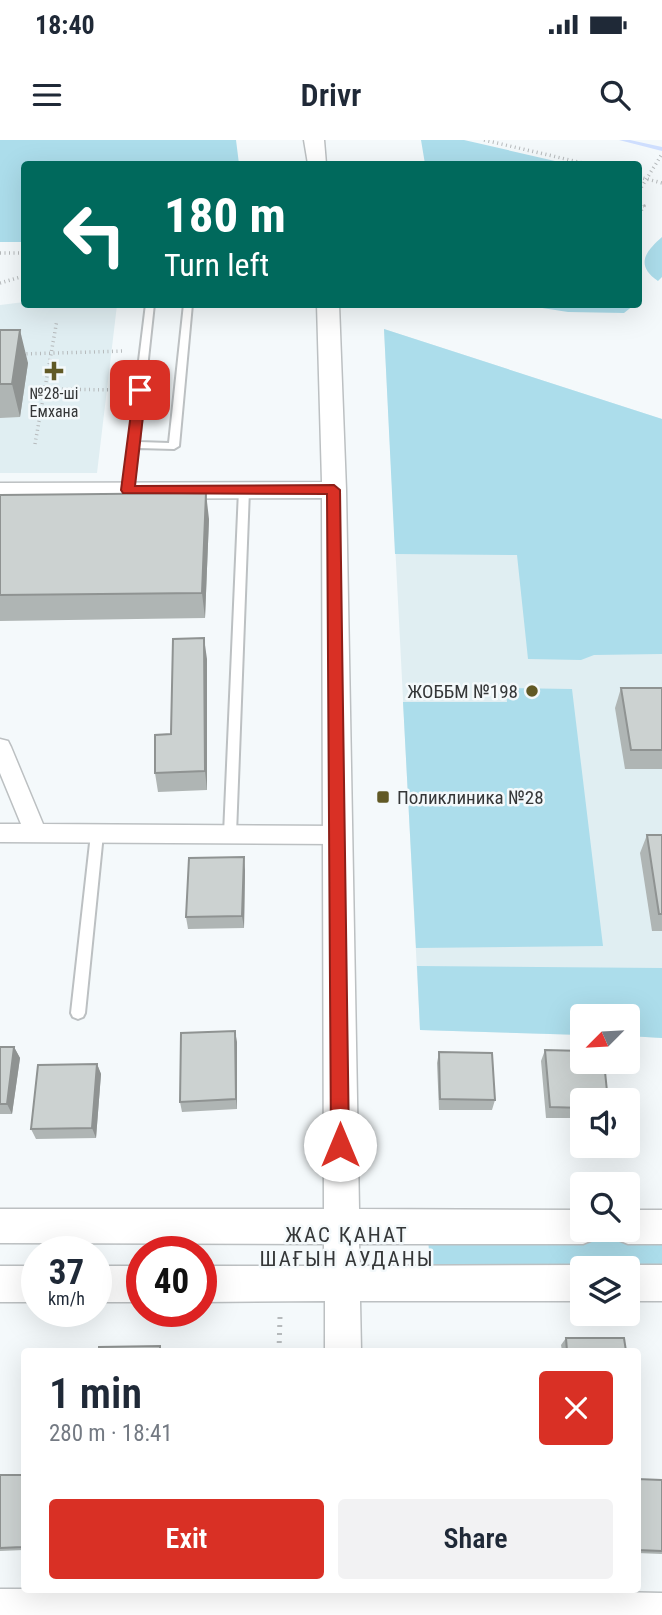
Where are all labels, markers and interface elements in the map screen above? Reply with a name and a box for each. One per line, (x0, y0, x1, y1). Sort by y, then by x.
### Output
text: 18:40 (35, 10, 95, 40)
icon: menu (28, 76, 66, 114)
text: Drivr (301, 76, 362, 114)
icon: search (596, 76, 634, 114)
text: 180 m (164, 187, 286, 244)
icon: left (49, 189, 140, 280)
text: Turn left (164, 246, 269, 284)
pin (110, 360, 170, 420)
marker: №28-ші Емхана (44, 361, 64, 381)
icon: arrive (121, 371, 159, 409)
place label: №28-ші Емхана (30, 384, 78, 421)
place label: ЖОББМ №198 (407, 680, 518, 703)
marker: ЖОББМ №198 (524, 683, 540, 699)
place label: Поликлиника №28 (397, 786, 544, 809)
marker: Поликлиника №28 (375, 789, 391, 805)
north arrow (570, 1004, 640, 1074)
map controls (570, 1004, 640, 1326)
button: sound (570, 1088, 640, 1158)
position arrow (303, 1108, 377, 1182)
button: search (570, 1172, 640, 1242)
district label: ЖАС ҚАНАТ ШАҒЫН АУДАНЫ (259, 1223, 435, 1271)
speed limit sign: 40 (126, 1236, 217, 1327)
text: 37 (49, 1252, 84, 1293)
button: layers (570, 1256, 640, 1326)
text: km/h (48, 1288, 85, 1309)
text: 1 min (49, 1369, 142, 1418)
button: close (539, 1371, 613, 1445)
text: 280 m · 18:41 (49, 1420, 173, 1447)
button: Exit (49, 1499, 324, 1579)
button: Share (338, 1499, 613, 1579)

